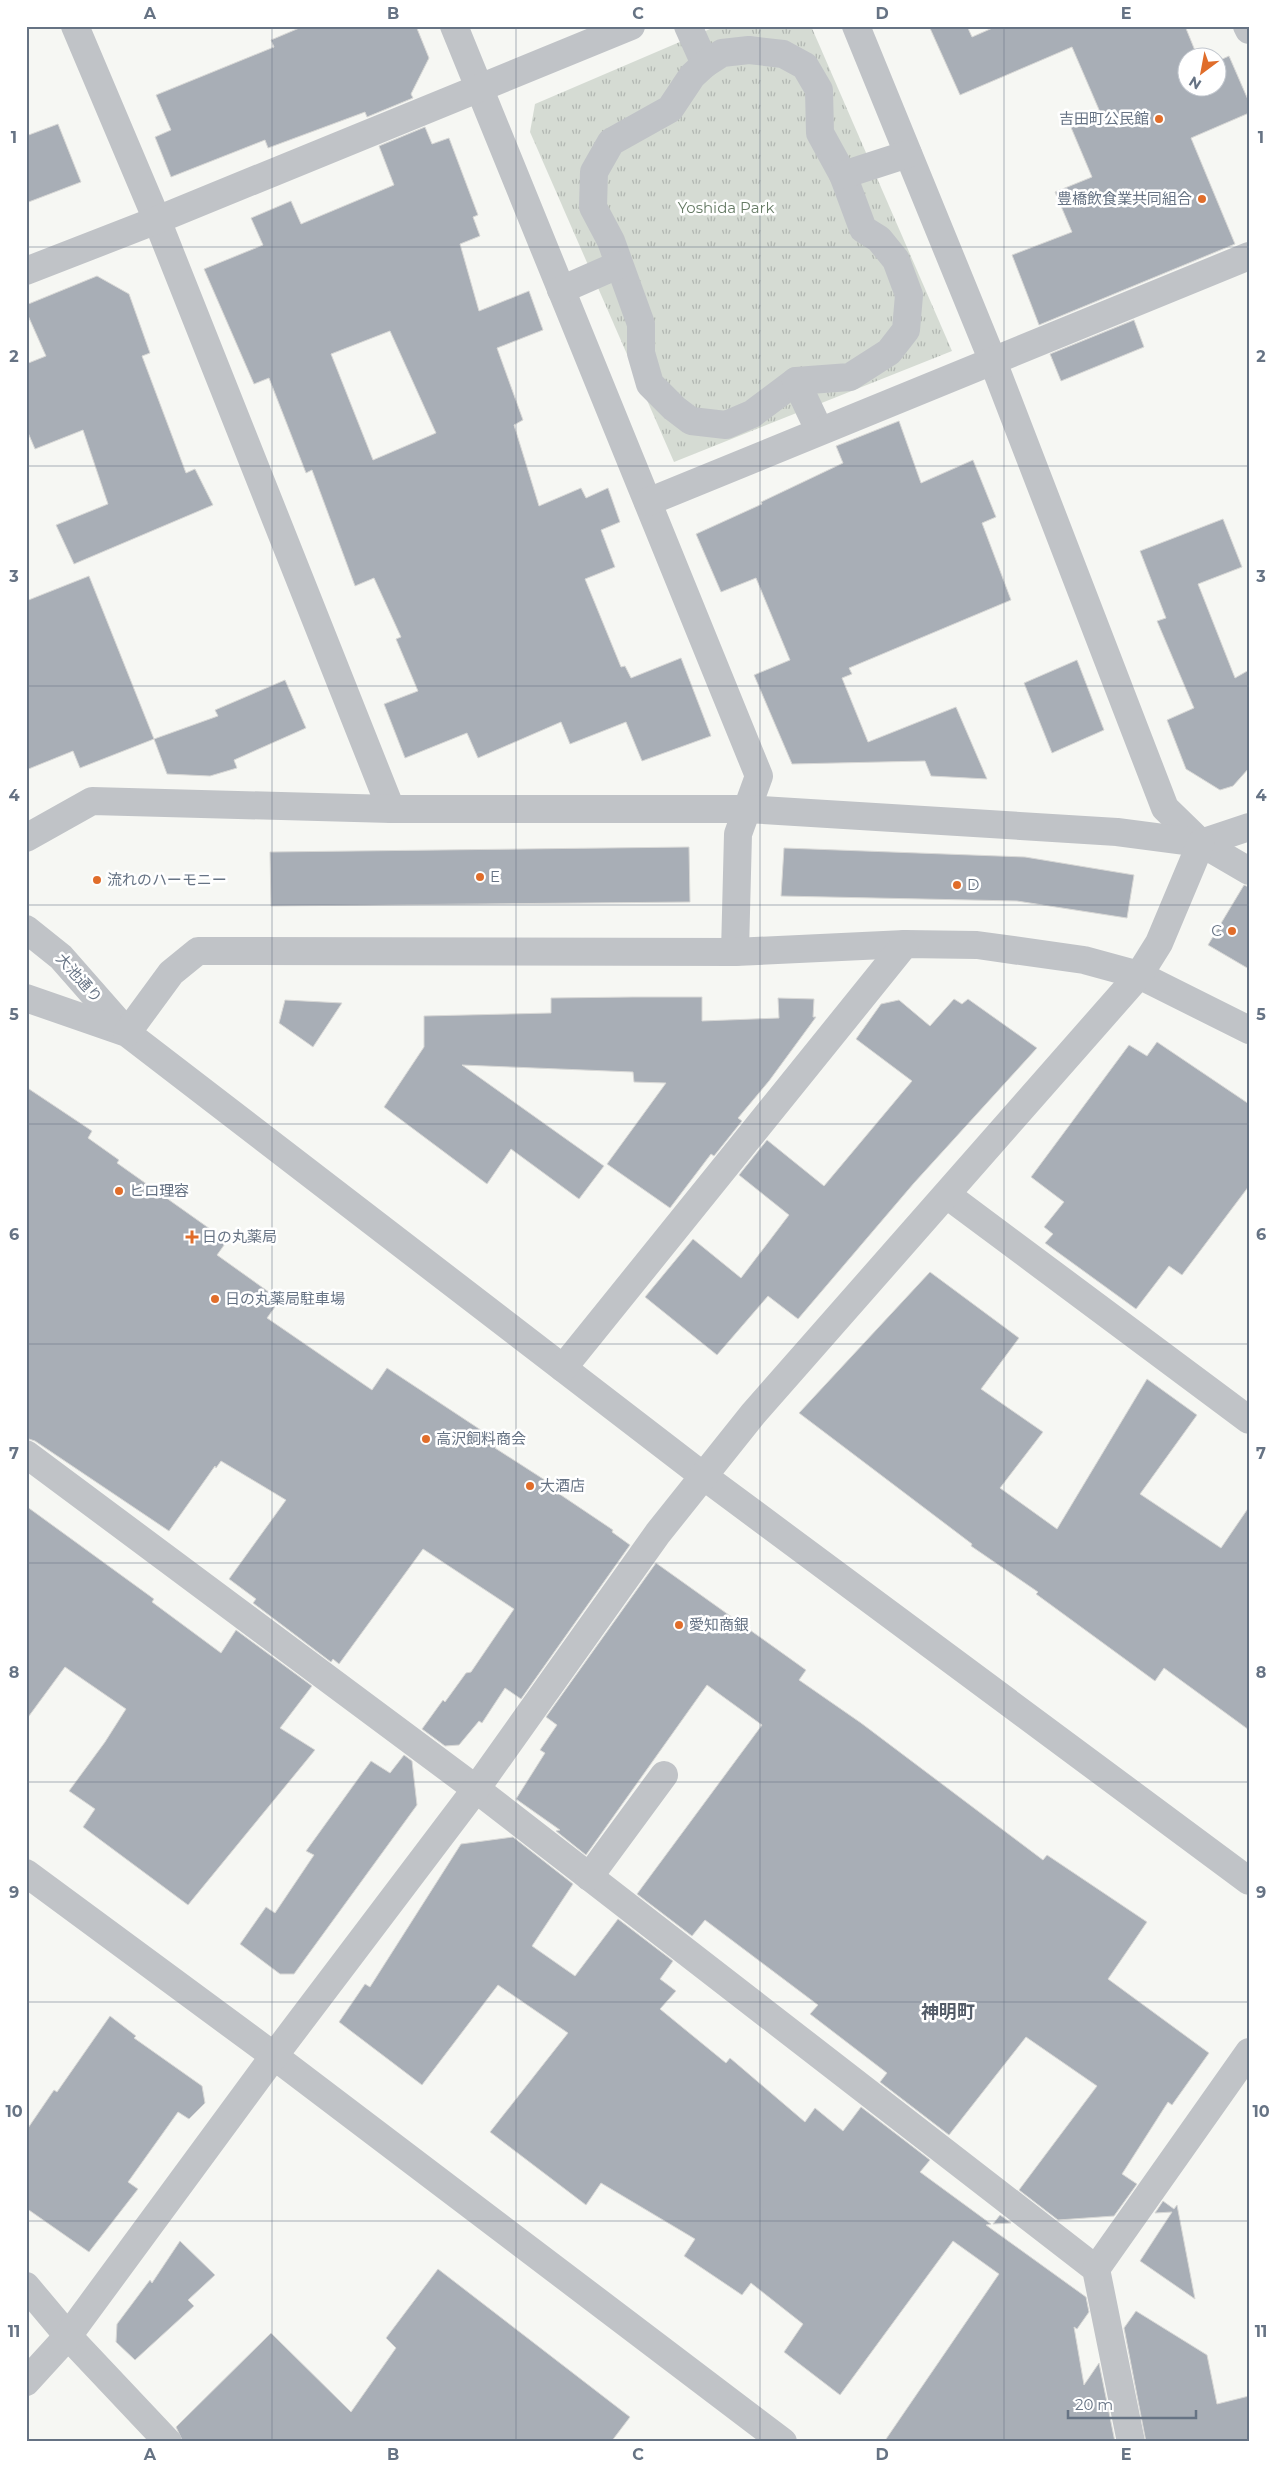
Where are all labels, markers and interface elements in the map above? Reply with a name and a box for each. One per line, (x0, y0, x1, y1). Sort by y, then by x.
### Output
text: A (143, 4, 157, 23)
text: B (387, 4, 399, 23)
text: C (632, 4, 644, 23)
text: D (875, 4, 889, 23)
text: E (1121, 4, 1131, 23)
north arrow (1178, 48, 1228, 98)
text: N (1186, 72, 1205, 94)
place label: 吉田町公民館 (1059, 109, 1149, 128)
marker: 吉田町公民館 (1153, 113, 1165, 125)
text: 1 (11, 128, 17, 147)
text: 1 (1258, 128, 1264, 147)
place label: 豊橋飲食業共同組合 (1057, 189, 1192, 208)
marker: 豊橋飲食業共同組合 (1196, 193, 1208, 205)
park label: Yoshida Park (678, 198, 774, 217)
text: 2 (9, 347, 19, 366)
text: 2 (1256, 347, 1266, 366)
text: 3 (8, 567, 19, 586)
text: 3 (1255, 567, 1266, 586)
text: 4 (8, 786, 20, 805)
text: 4 (1255, 786, 1267, 805)
place label: E (490, 867, 500, 886)
place label: 流れのハーモニー (107, 870, 227, 889)
marker: E (474, 871, 486, 883)
marker: 流れのハーモニー (91, 874, 103, 886)
place label: D (967, 875, 979, 894)
marker: D (951, 879, 963, 891)
place label: C (1211, 921, 1222, 940)
marker: C (1226, 925, 1238, 937)
street label: 大池通り (52, 949, 107, 1006)
text: 5 (9, 1005, 19, 1024)
text: 5 (1256, 1005, 1266, 1024)
place label: ヒロ理容 (129, 1181, 189, 1200)
marker: ヒロ理容 (113, 1185, 125, 1197)
text: 6 (9, 1225, 19, 1244)
text: 6 (1256, 1225, 1266, 1244)
place label: 日の丸薬局 (202, 1227, 277, 1246)
marker: 日の丸薬局 (186, 1231, 198, 1243)
place label: 日の丸薬局駐車場 (225, 1289, 345, 1308)
marker: 日の丸薬局駐車場 (209, 1293, 221, 1305)
place label: 高沢飼料商会 (436, 1429, 526, 1448)
marker: 高沢飼料商会 (420, 1433, 432, 1445)
text: 7 (9, 1444, 19, 1463)
text: 7 (1256, 1444, 1266, 1463)
place label: 大酒店 (540, 1476, 585, 1495)
marker: 大酒店 (524, 1480, 536, 1492)
place label: 愛知商銀 (689, 1615, 749, 1634)
marker: 愛知商銀 (673, 1619, 685, 1631)
text: 8 (9, 1663, 19, 1682)
text: 8 (1256, 1663, 1266, 1682)
text: 9 (9, 1883, 19, 1902)
text: 9 (1256, 1883, 1266, 1902)
district label: 神明町 (921, 2001, 975, 2023)
text: 10 (5, 2102, 23, 2121)
text: 10 (1252, 2102, 1270, 2121)
text: 11 (8, 2322, 20, 2341)
text: 11 (1255, 2322, 1267, 2341)
scale bar (1068, 2388, 1195, 2420)
text: 20 m (1075, 2395, 1113, 2414)
text: A (143, 2445, 157, 2464)
text: B (387, 2445, 399, 2464)
text: C (632, 2445, 644, 2464)
text: D (875, 2445, 889, 2464)
text: E (1121, 2445, 1131, 2464)

